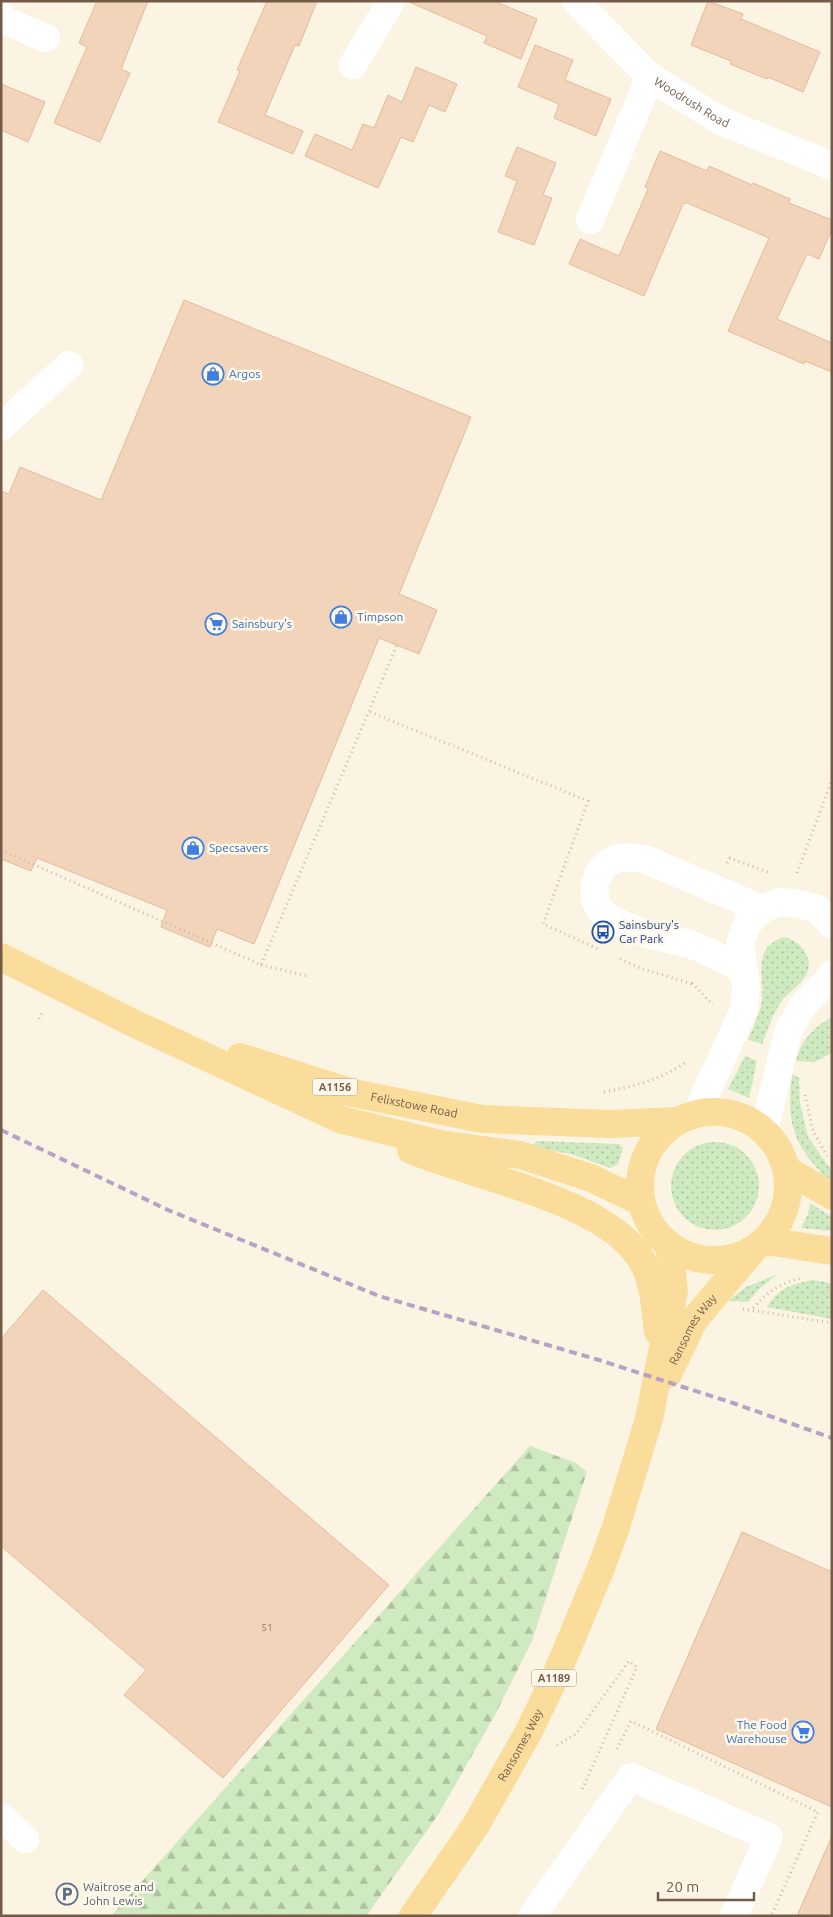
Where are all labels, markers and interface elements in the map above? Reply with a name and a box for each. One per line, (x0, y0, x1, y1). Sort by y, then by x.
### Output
street label: Woodrush Road (652, 74, 731, 130)
shop icon: Argos (201, 362, 225, 386)
place label: Argos (229, 367, 260, 380)
shop icon: Timpson (329, 605, 353, 629)
place label: Timpson (357, 610, 403, 623)
supermarket icon: Sainsbury's (204, 612, 228, 636)
place label: Sainsbury's (232, 617, 292, 630)
shop icon: Specsavers (181, 836, 205, 860)
place label: Specsavers (209, 841, 268, 854)
place label: Sainsbury's Car Park (619, 918, 679, 945)
bus stop icon: Sainsbury's Car Park (591, 920, 615, 944)
road number: A1156 (312, 1078, 358, 1096)
street label: Felixstowe Road (370, 1090, 459, 1120)
street label: Ransomes Way (666, 1291, 719, 1367)
house number: 51 (261, 1622, 273, 1633)
road number: A1189 (532, 1670, 576, 1686)
street label: Ransomes Way (495, 1706, 545, 1783)
place label: The Food Warehouse (726, 1718, 787, 1745)
supermarket icon: The Food Warehouse (791, 1720, 815, 1744)
scale bar (658, 1870, 754, 1902)
text: 20 m (666, 1878, 699, 1895)
place label: Waitrose and John Lewis (83, 1880, 154, 1907)
parking icon: Waitrose and John Lewis (55, 1882, 79, 1906)

